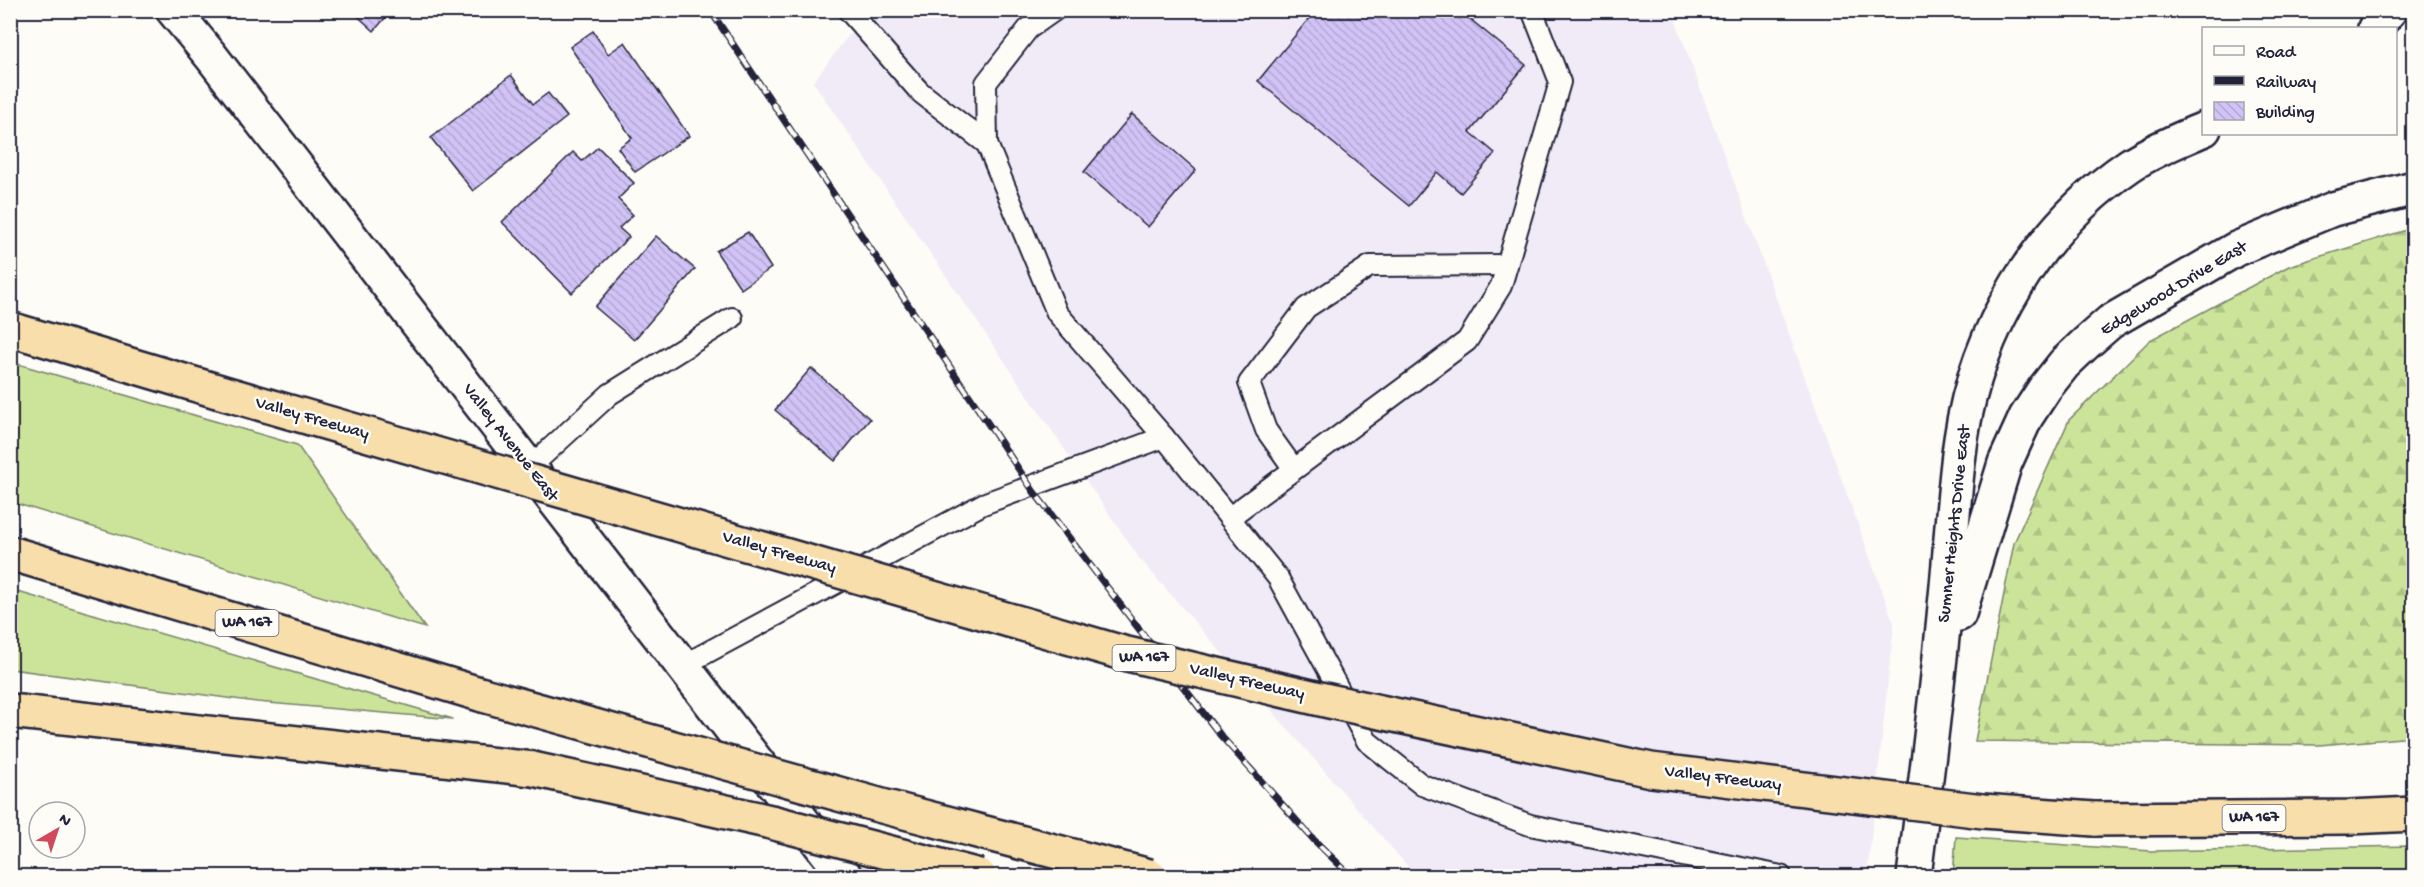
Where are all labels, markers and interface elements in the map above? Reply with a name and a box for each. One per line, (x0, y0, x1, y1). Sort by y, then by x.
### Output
legend (2202, 27, 2397, 135)
text: Road (2256, 43, 2297, 64)
text: Railway (2256, 73, 2316, 94)
text: Building (2255, 103, 2315, 124)
street label: Edgewood Drive East (2097, 236, 2253, 341)
street label: Valley Avenue East (457, 379, 564, 507)
street label: Valley Freeway (252, 392, 371, 445)
street label: Sumner Heights Drive East (1934, 423, 1976, 624)
street label: Valley Freeway (719, 526, 838, 579)
road number: WA 167 (216, 610, 278, 636)
road number: WA 167 (1112, 645, 1176, 671)
street label: Valley Freeway (1187, 658, 1307, 705)
street label: Valley Freeway (1663, 761, 1783, 797)
north arrow (27, 800, 87, 860)
road number: WA 167 (2222, 805, 2286, 831)
text: N (54, 810, 75, 832)

